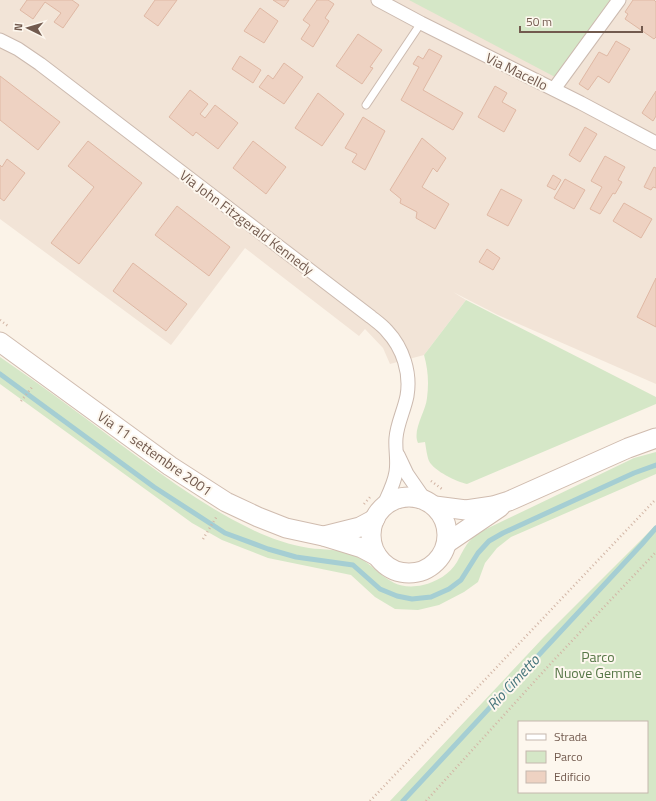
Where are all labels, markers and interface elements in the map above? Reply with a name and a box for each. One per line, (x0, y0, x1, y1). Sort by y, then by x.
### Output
north arrow (8, 8, 48, 48)
scale bar (520, 8, 642, 34)
text: 50 m (526, 12, 552, 31)
text: N (10, 23, 26, 32)
street label: Via Macello (482, 47, 552, 95)
street label: Via John Fitzgerald Kennedy (175, 164, 319, 280)
street label: Via 11 settembre 2001 (93, 405, 217, 501)
park label: Parco Nuove Gemme (554, 646, 642, 683)
water label: Rio Cimetto (481, 649, 545, 715)
legend (518, 721, 648, 793)
text: Strada (554, 727, 587, 746)
text: Parco (554, 747, 583, 766)
text: Edificio (554, 767, 590, 786)

